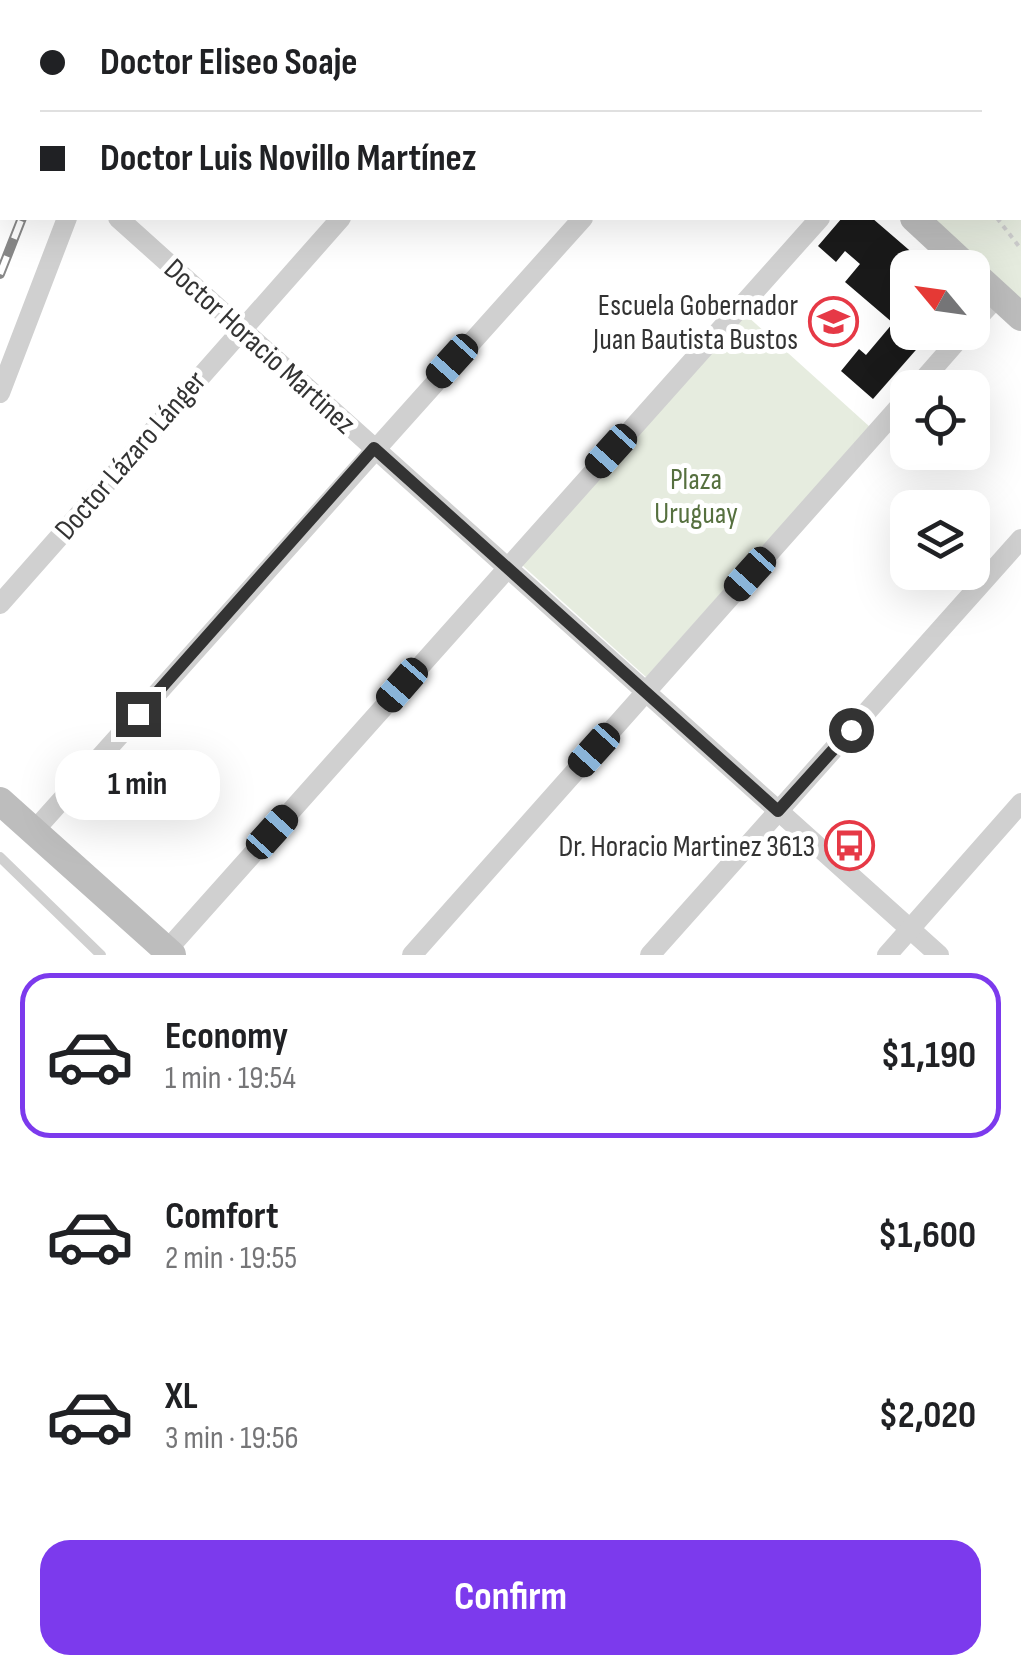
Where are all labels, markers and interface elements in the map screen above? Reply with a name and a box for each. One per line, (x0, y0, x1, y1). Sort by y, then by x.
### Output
text: Doctor Eliseo Soaje (100, 40, 358, 85)
text: Doctor Luis Novillo Martínez (100, 136, 476, 181)
north arrow (890, 250, 990, 350)
map controls (890, 250, 990, 590)
street label: Doctor Horacio Martinez (156, 252, 362, 442)
place label: Escuela Gobernador Juan Bautista Bustos (592, 288, 798, 358)
school or university icon: Escuela Gobernador Juan Bautista Bustos (807, 296, 859, 348)
car (421, 329, 483, 393)
street label: Doctor Lázaro Lánger (48, 364, 214, 548)
button: locate (890, 370, 990, 470)
car (580, 419, 642, 483)
park label: Plaza Uruguay (654, 462, 738, 532)
button: layers (890, 490, 990, 590)
car (719, 542, 781, 606)
car (371, 653, 433, 717)
route end (116, 692, 161, 737)
route start (829, 708, 874, 753)
car (563, 718, 625, 782)
callout: 1 min (56, 749, 220, 819)
text: 1 min (108, 765, 167, 804)
car (241, 800, 303, 864)
bus stop icon: Dr. Horacio Martinez 3613 (824, 820, 876, 872)
place label: Dr. Horacio Martinez 3613 (558, 829, 815, 865)
icon: car (45, 1011, 135, 1101)
text: Economy (165, 1014, 288, 1059)
text: $1,190 (881, 1033, 976, 1078)
text: 1 min · 19:54 (165, 1059, 296, 1098)
icon: car (45, 1191, 135, 1281)
text: Comfort (165, 1194, 279, 1239)
text: $1,600 (878, 1213, 976, 1258)
text: 2 min · 19:55 (165, 1239, 297, 1278)
icon: car (45, 1371, 135, 1461)
text: XL (165, 1374, 198, 1419)
text: $2,020 (879, 1393, 976, 1438)
text: 3 min · 19:56 (165, 1419, 299, 1458)
button: Confirm (40, 1540, 981, 1655)

